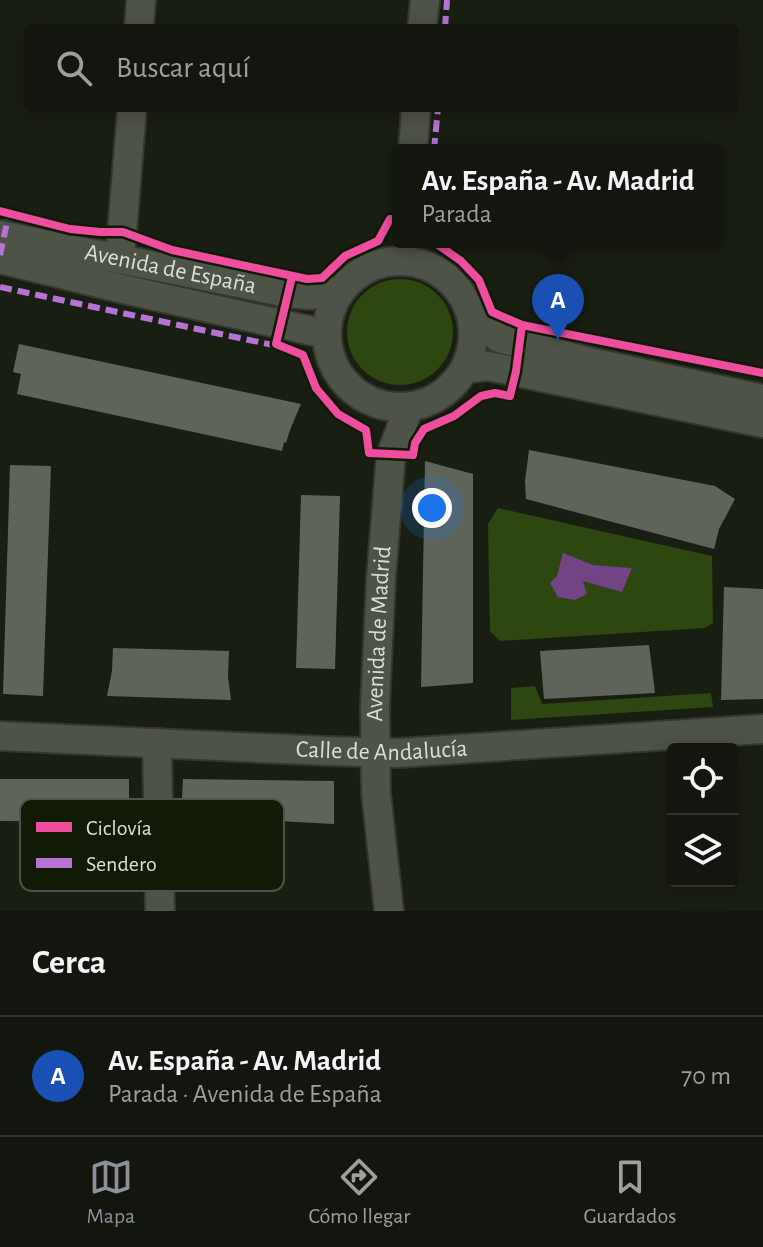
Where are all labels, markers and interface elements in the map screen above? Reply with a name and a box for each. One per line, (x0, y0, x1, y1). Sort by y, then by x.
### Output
search box (24, 24, 739, 112)
icon: search (52, 46, 96, 90)
text: Buscar aquí (116, 53, 250, 83)
popup (392, 144, 724, 248)
text: Av. España - Av. Madrid (421, 166, 695, 196)
text: Parada (421, 201, 492, 227)
street label: Avenida de España (83, 240, 259, 298)
pin: A (532, 274, 584, 340)
your location (412, 488, 452, 528)
street label: Avenida de Madrid (363, 545, 396, 722)
street label: Calle de Andalucía (295, 737, 468, 765)
map controls (667, 743, 739, 887)
button: locate (667, 743, 739, 815)
legend (20, 799, 284, 891)
button: layers (667, 815, 739, 887)
text: Ciclovía (86, 817, 152, 839)
text: Sendero (86, 853, 157, 875)
text: Cerca (32, 946, 106, 980)
text: Av. España - Av. Madrid (108, 1046, 381, 1076)
text: A (50, 1063, 66, 1089)
text: 70 m (681, 1063, 731, 1089)
text: Parada · Avenida de España (108, 1081, 382, 1107)
tab: Mapa (87, 1155, 135, 1229)
tab: Cómo llegar (308, 1155, 410, 1229)
tab: Guardados (583, 1155, 676, 1229)

